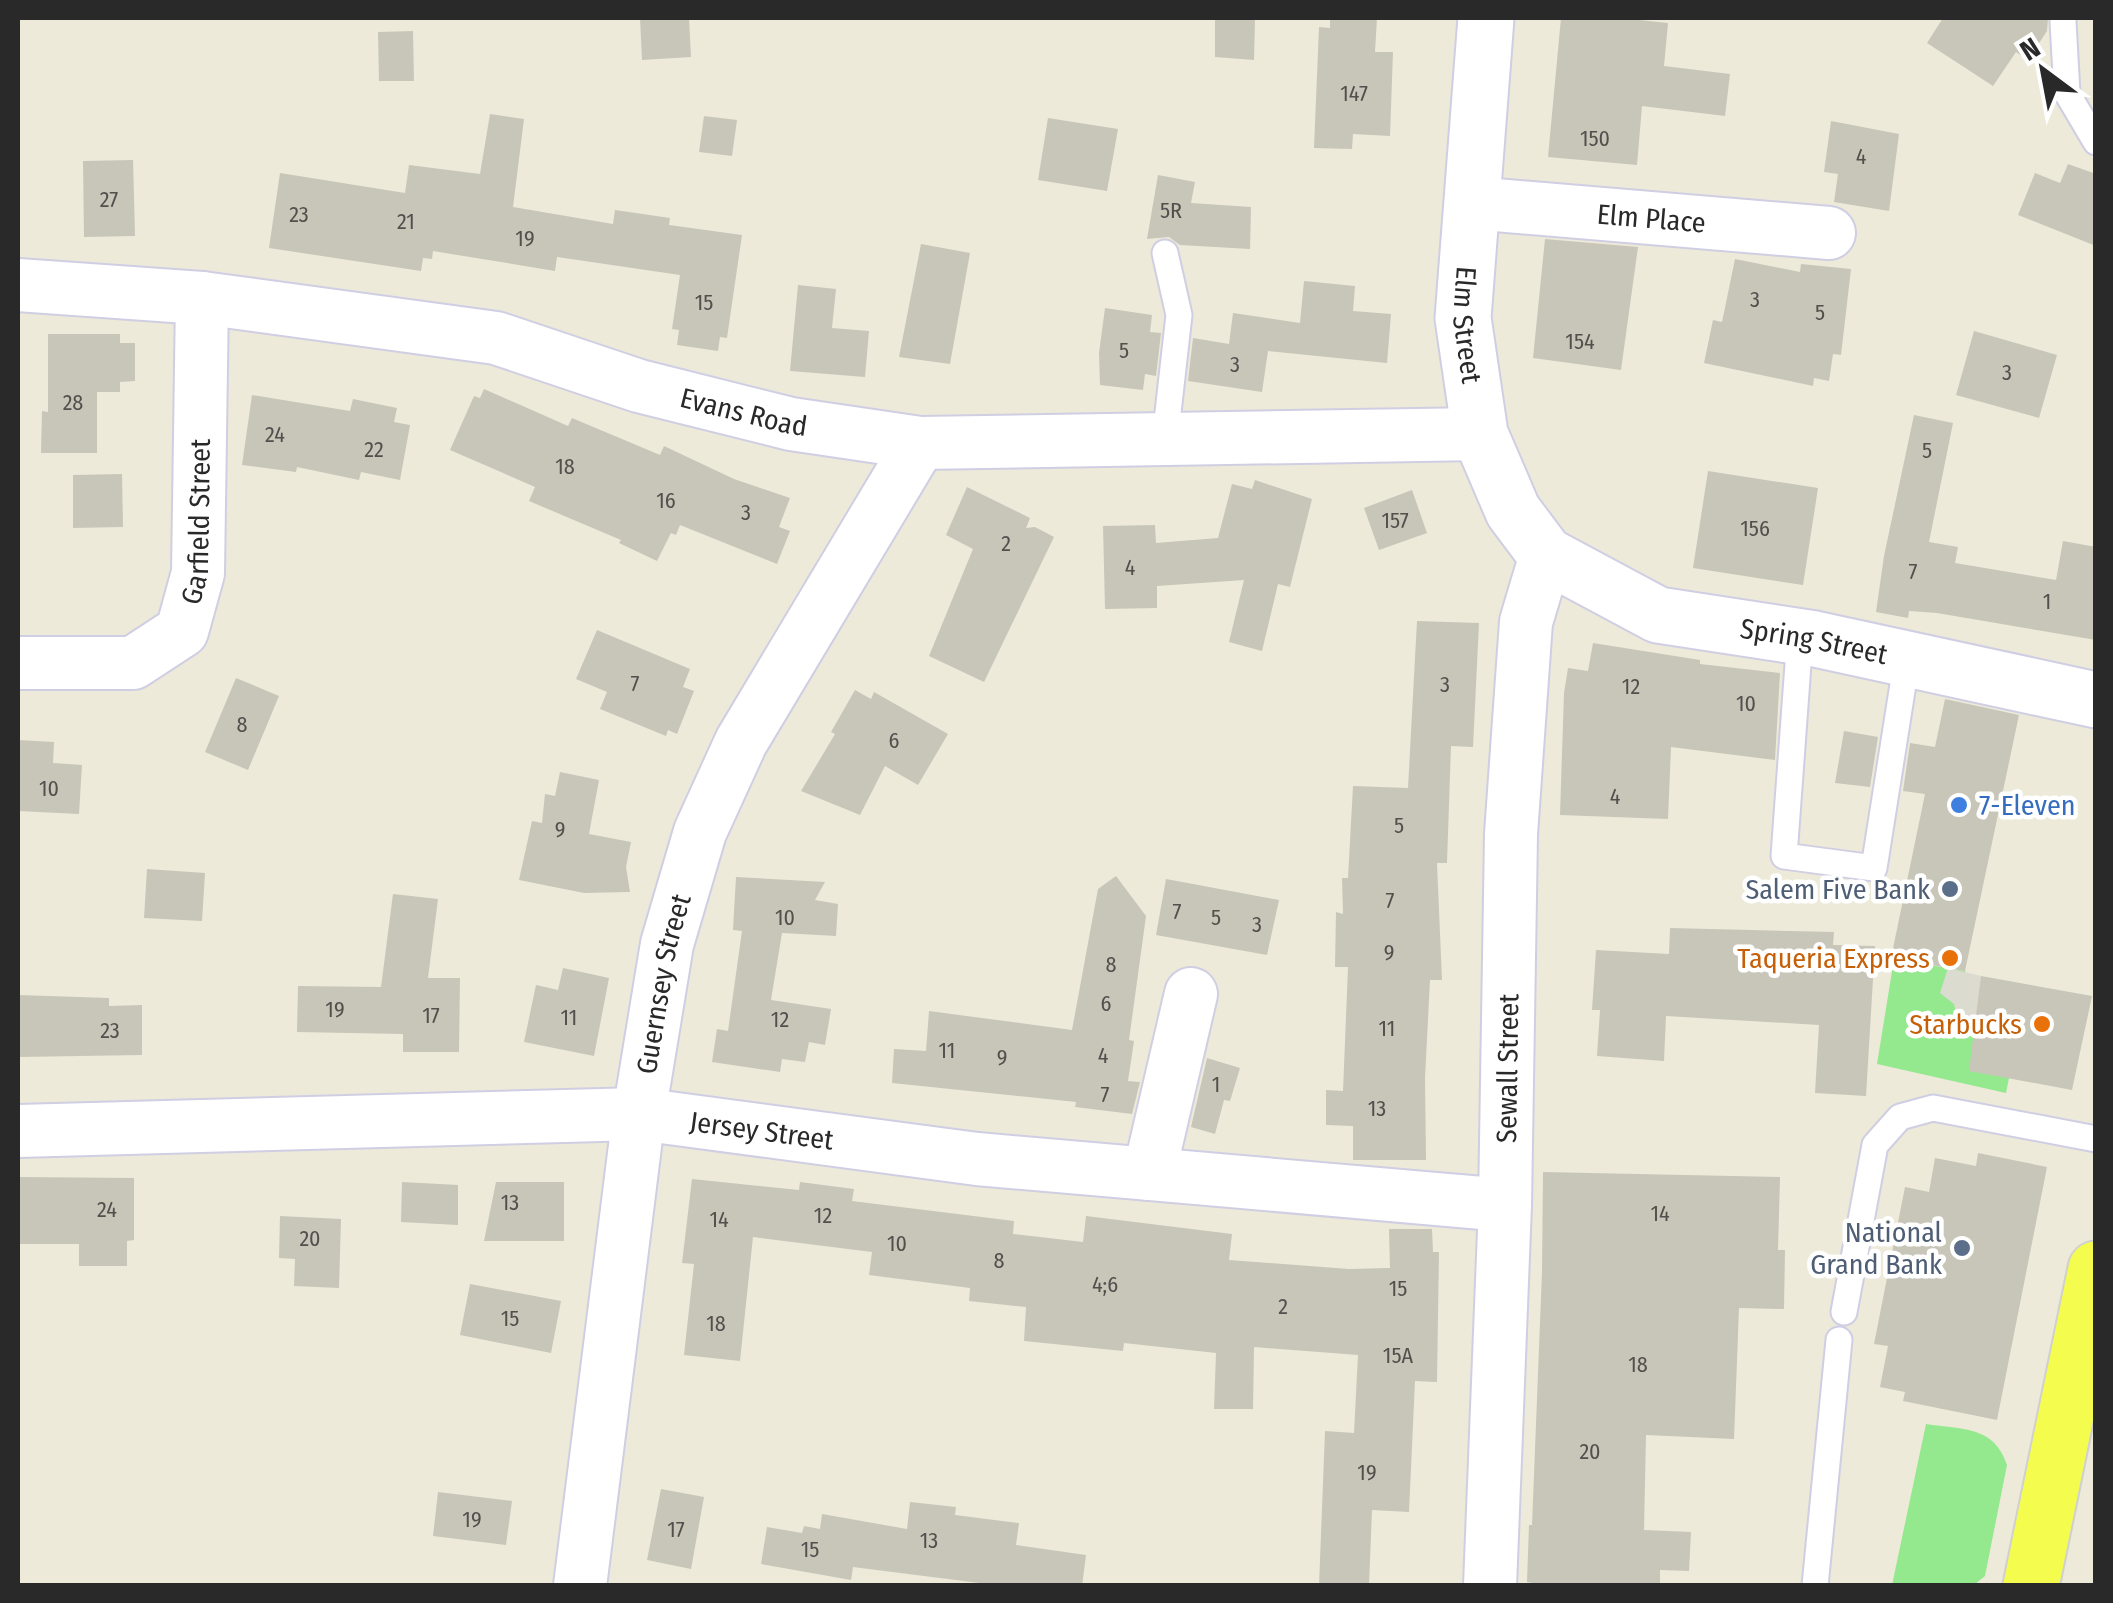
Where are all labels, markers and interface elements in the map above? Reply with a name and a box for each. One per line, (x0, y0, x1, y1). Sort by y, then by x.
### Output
north arrow (1993, 20, 2093, 120)
text: N (2014, 31, 2046, 68)
house number: 147 (1340, 80, 1368, 107)
house number: 150 (1580, 125, 1610, 152)
house number: 4 (1856, 143, 1867, 170)
house number: 27 (100, 186, 118, 213)
house number: 5R (1160, 197, 1182, 224)
street label: Elm Place (1596, 197, 1707, 239)
house number: 23 (289, 201, 309, 228)
house number: 21 (397, 208, 415, 235)
house number: 19 (515, 225, 535, 252)
street label: Elm Street (1446, 265, 1489, 386)
house number: 3 (1750, 286, 1760, 313)
house number: 15 (695, 289, 713, 316)
house number: 5 (1815, 299, 1825, 326)
house number: 154 (1565, 328, 1595, 355)
house number: 5 (1119, 337, 1129, 364)
house number: 3 (1230, 351, 1240, 378)
house number: 3 (2002, 359, 2012, 386)
street label: Evans Road (677, 380, 809, 443)
house number: 28 (63, 389, 83, 416)
house number: 24 (265, 421, 285, 448)
house number: 22 (364, 436, 384, 463)
house number: 5 (1922, 437, 1932, 464)
street label: Garfield Street (174, 438, 216, 608)
house number: 18 (555, 453, 575, 480)
house number: 16 (656, 487, 676, 514)
house number: 3 (741, 499, 751, 526)
house number: 157 (1381, 507, 1409, 534)
house number: 156 (1740, 515, 1770, 542)
house number: 2 (1001, 530, 1011, 557)
house number: 4 (1125, 554, 1136, 581)
house number: 7 (1909, 558, 1918, 585)
house number: 1 (2043, 588, 2051, 615)
street label: Spring Street (1738, 611, 1891, 671)
house number: 7 (631, 670, 640, 697)
house number: 3 (1440, 671, 1450, 698)
house number: 12 (1622, 673, 1640, 700)
house number: 10 (1736, 690, 1756, 717)
house number: 8 (236, 711, 248, 738)
house number: 6 (889, 727, 900, 754)
house number: 10 (39, 775, 59, 802)
house number: 4 (1610, 783, 1621, 810)
place label: 7-Eleven (1979, 789, 2076, 822)
marker: 7-Eleven (1948, 794, 1970, 816)
house number: 5 (1394, 812, 1404, 839)
house number: 9 (555, 816, 565, 843)
place label: Salem Five Bank (1745, 873, 1931, 906)
marker: Salem Five Bank (1939, 878, 1961, 900)
house number: 7 (1386, 887, 1395, 914)
street label: Guernsey Street (629, 889, 698, 1076)
house number: 7 (1173, 898, 1182, 925)
house number: 10 (775, 904, 795, 931)
house number: 5 (1211, 904, 1221, 931)
house number: 3 (1252, 911, 1262, 938)
house number: 9 (1384, 939, 1394, 966)
place label: Taqueria Express (1737, 942, 1930, 975)
marker: Taqueria Express (1939, 947, 1961, 969)
house number: 8 (1105, 951, 1117, 978)
house number: 6 (1101, 990, 1112, 1017)
street label: Sewall Street (1490, 992, 1525, 1143)
house number: 19 (325, 996, 345, 1023)
house number: 17 (422, 1002, 440, 1029)
house number: 11 (561, 1004, 577, 1031)
house number: 12 (771, 1006, 789, 1033)
place label: Starbucks (1909, 1008, 2022, 1041)
marker: Starbucks (2031, 1013, 2053, 1035)
house number: 11 (1379, 1015, 1395, 1042)
house number: 23 (100, 1017, 120, 1044)
house number: 11 (939, 1037, 955, 1064)
house number: 4 (1098, 1042, 1109, 1069)
house number: 9 (997, 1044, 1007, 1071)
house number: 1 (1212, 1071, 1220, 1098)
house number: 7 (1101, 1081, 1110, 1108)
house number: 13 (1368, 1095, 1386, 1122)
street label: Jersey Street (688, 1104, 836, 1156)
house number: 13 (501, 1189, 519, 1216)
house number: 24 (97, 1196, 117, 1223)
house number: 14 (1650, 1200, 1670, 1227)
house number: 12 (814, 1202, 832, 1229)
house number: 14 (709, 1206, 729, 1233)
place label: National Grand Bank (1810, 1216, 1943, 1281)
house number: 20 (299, 1225, 321, 1252)
house number: 10 (887, 1230, 907, 1257)
marker: National Grand Bank (1951, 1237, 1973, 1259)
house number: 8 (993, 1247, 1005, 1274)
house number: 4;6 (1092, 1271, 1118, 1298)
house number: 15 (1389, 1275, 1407, 1302)
house number: 2 (1278, 1293, 1288, 1320)
house number: 15 (501, 1305, 519, 1332)
house number: 18 (706, 1310, 726, 1337)
house number: 15A (1383, 1342, 1414, 1369)
house number: 18 (1628, 1351, 1648, 1378)
house number: 20 (1579, 1438, 1601, 1465)
house number: 19 (1357, 1459, 1377, 1486)
house number: 19 (462, 1506, 482, 1533)
house number: 17 (667, 1516, 685, 1543)
house number: 13 (920, 1527, 938, 1554)
house number: 15 (801, 1536, 819, 1563)

